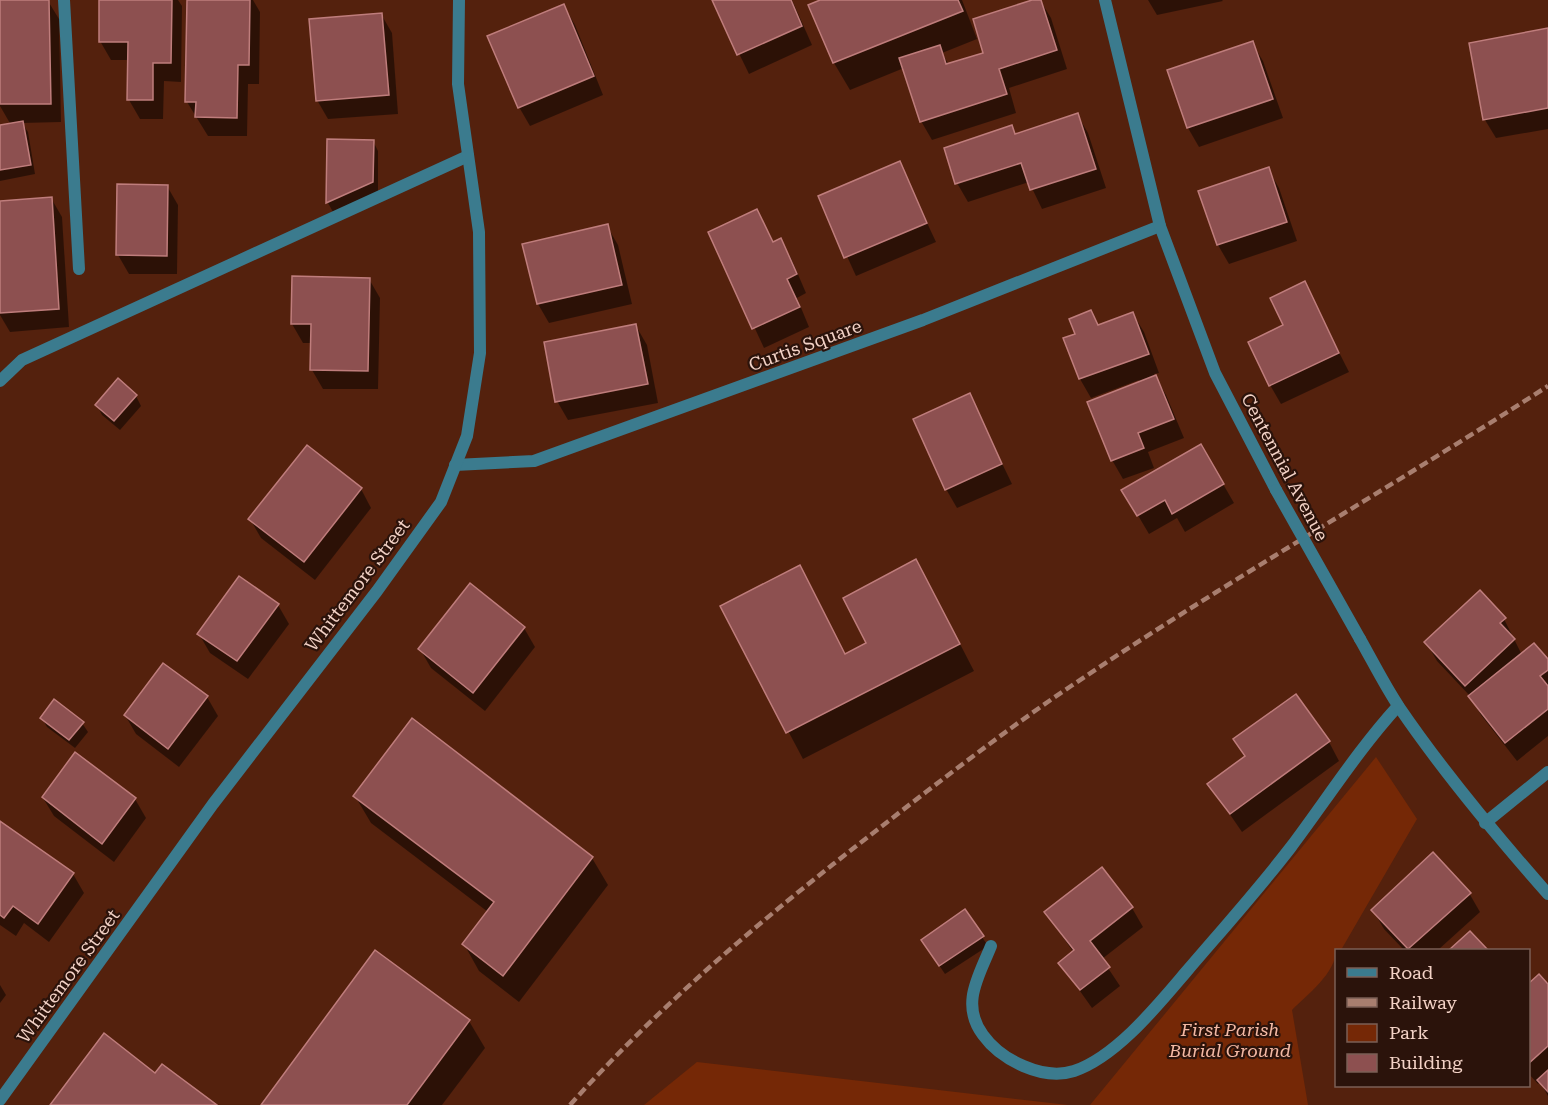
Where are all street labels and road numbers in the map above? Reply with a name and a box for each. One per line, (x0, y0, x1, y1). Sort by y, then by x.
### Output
street label: Curtis Square (746, 315, 864, 375)
street label: Centennial Avenue (1237, 390, 1333, 545)
street label: Whittemore Street (300, 515, 414, 655)
street label: Whittemore Street (13, 905, 124, 1047)

